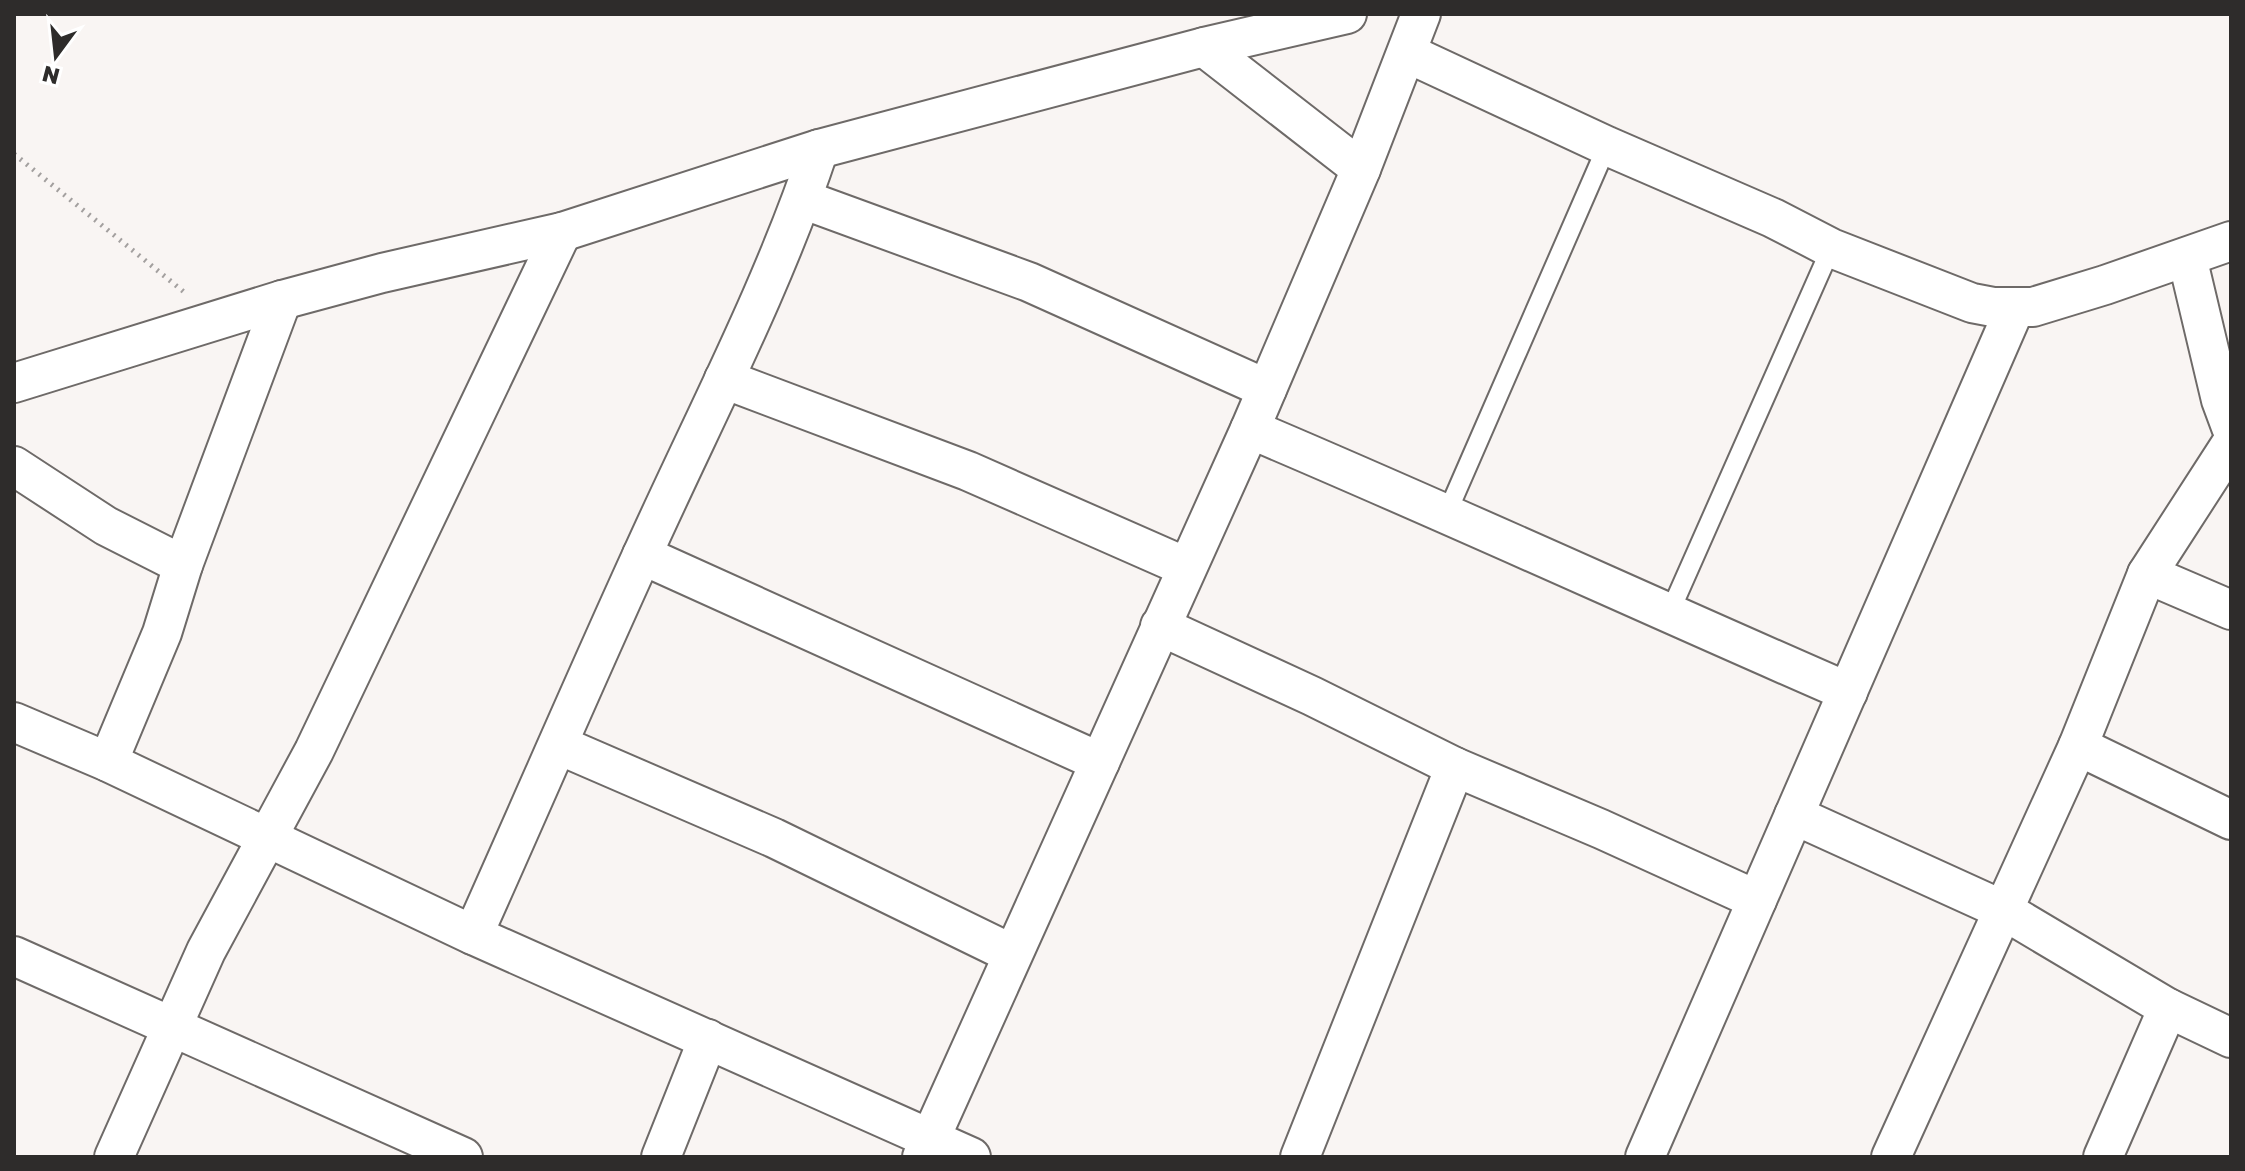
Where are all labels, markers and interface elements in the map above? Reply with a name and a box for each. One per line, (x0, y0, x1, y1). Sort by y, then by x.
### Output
north arrow (16, 16, 96, 96)
text: N (39, 61, 62, 91)

